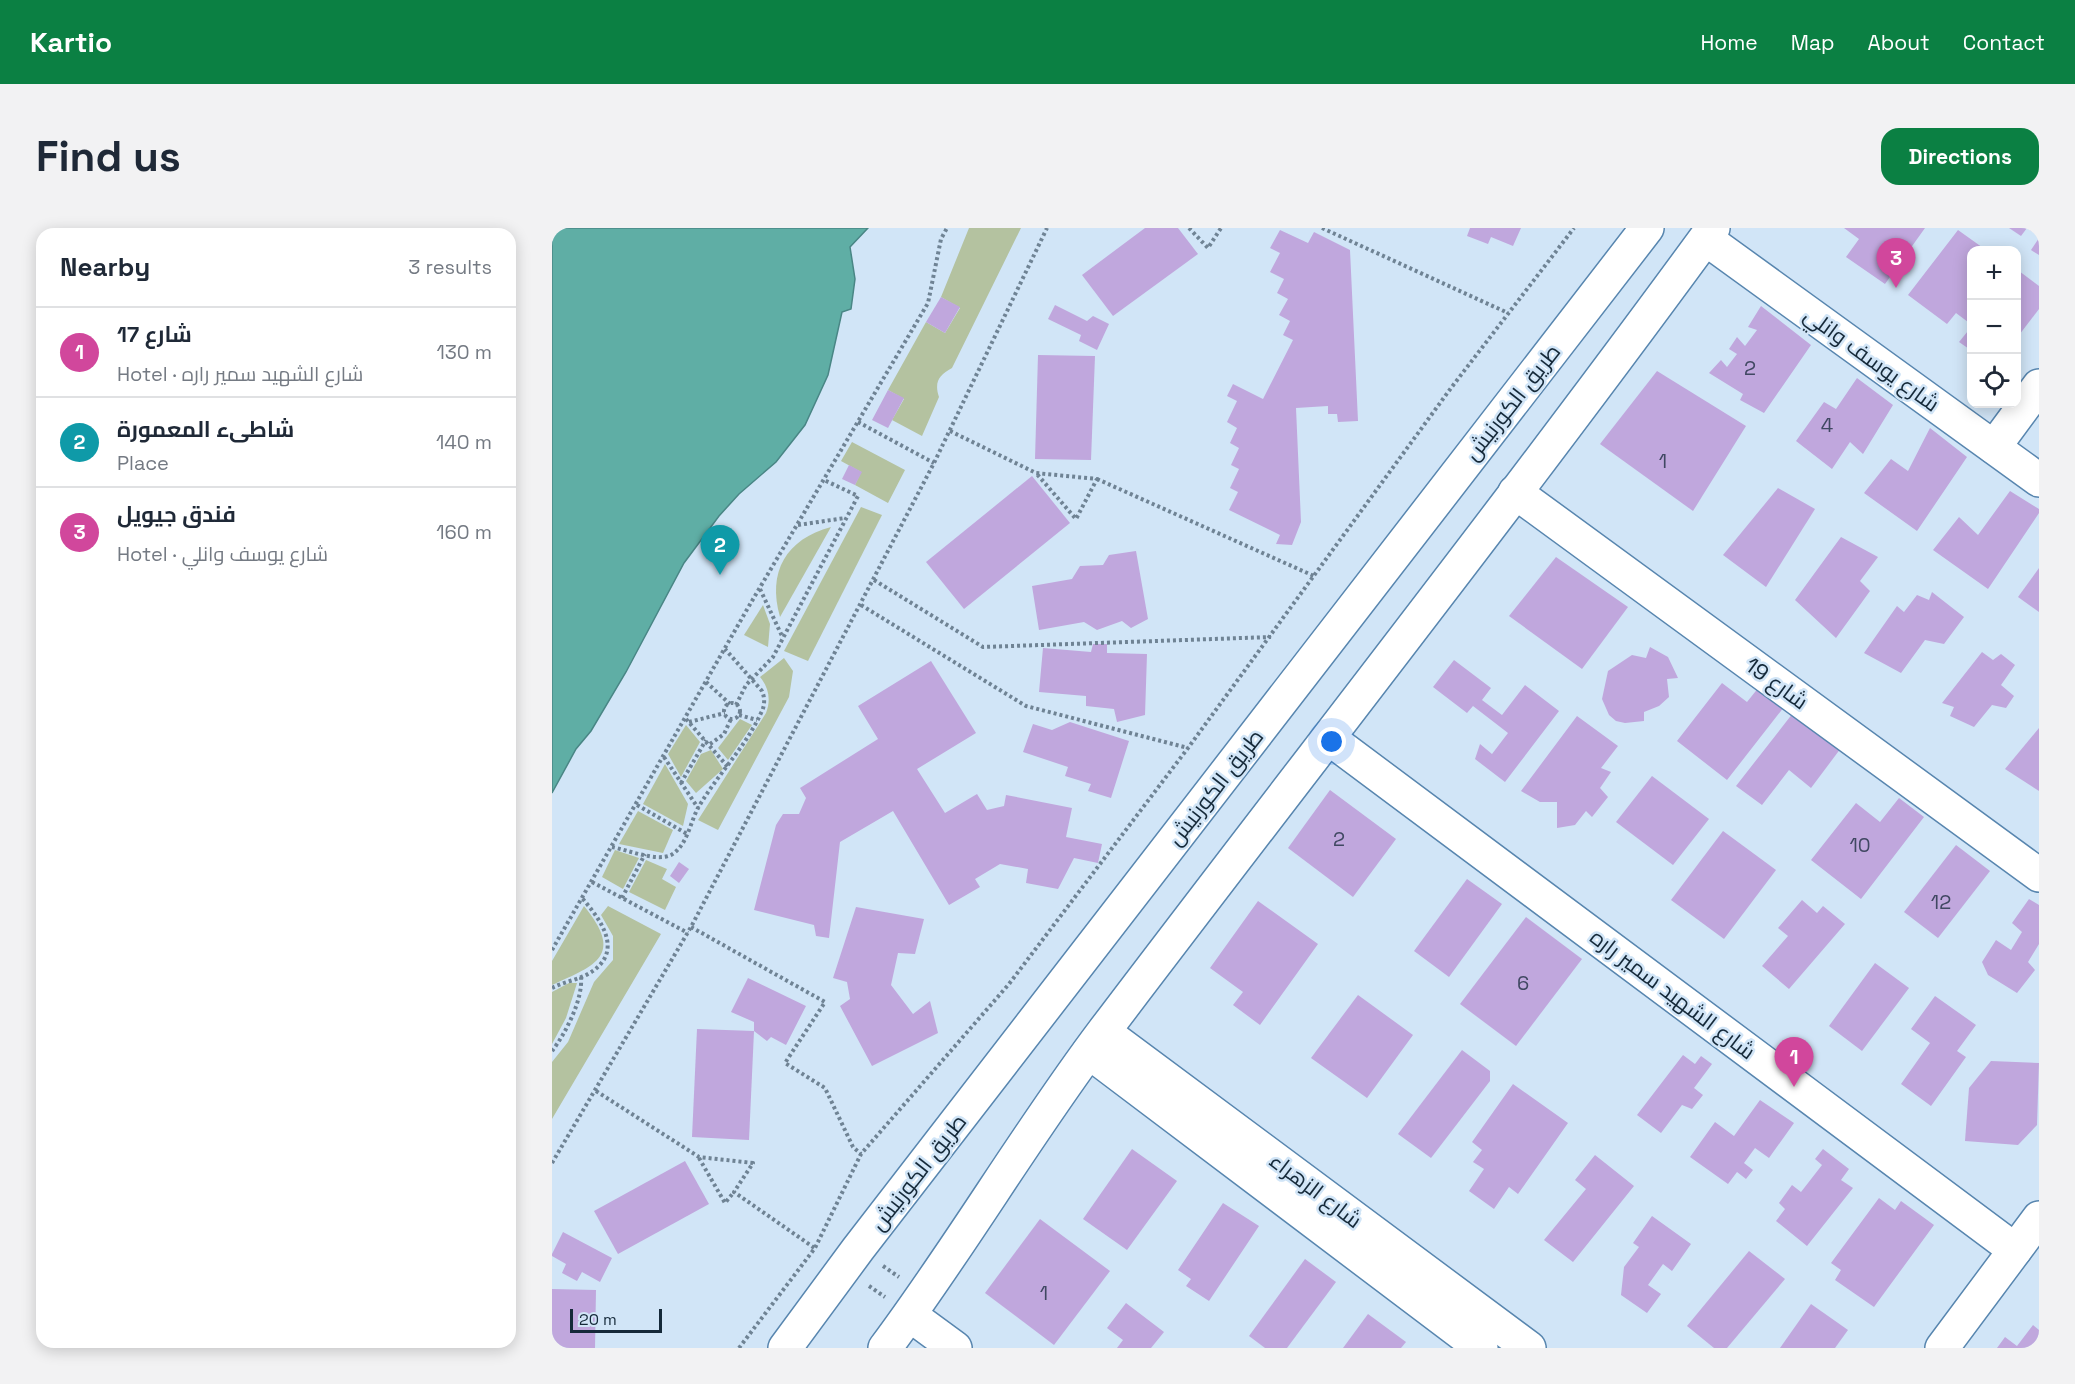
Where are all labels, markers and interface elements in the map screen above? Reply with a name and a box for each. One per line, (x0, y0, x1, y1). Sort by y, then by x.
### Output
text: Kartio (30, 24, 112, 60)
text: Home (1700, 29, 1758, 56)
text: Map (1791, 29, 1835, 56)
text: About (1868, 29, 1930, 56)
text: Contact (1963, 29, 2045, 56)
button: Directions (1881, 128, 2039, 185)
text: Find us (36, 130, 181, 183)
pin: 3 (1876, 238, 1916, 288)
map controls (1967, 246, 2021, 408)
button: + (1967, 246, 2021, 300)
text: Nearby (60, 250, 150, 284)
text: 3 results (408, 254, 492, 280)
street label: شارع يوسف وانلي (1797, 300, 1945, 420)
button: − (1967, 300, 2021, 354)
text: شارع 17 (117, 320, 192, 348)
street label: طريق الكورنيش (1458, 338, 1566, 466)
text: 1 (75, 339, 84, 365)
text: 130 m (436, 339, 492, 365)
button: locate (1967, 354, 2021, 408)
house number: 2 (1744, 355, 1756, 381)
text: Hotel · شارع الشهيد سمير راره (117, 361, 363, 387)
house number: 4 (1821, 412, 1833, 438)
text: شاطىء المعمورة (117, 415, 294, 443)
text: 2 (74, 429, 85, 455)
text: 140 m (436, 429, 492, 455)
house number: 1 (1659, 448, 1667, 474)
text: Place (117, 450, 169, 476)
text: فندق جيويل (117, 500, 236, 528)
text: 3 (73, 519, 86, 545)
text: 160 m (436, 519, 492, 545)
pin: 2 (700, 526, 740, 575)
text: Hotel · شارع يوسف وانلي (117, 541, 328, 567)
street label: شارع 19 (1739, 651, 1814, 716)
street label: طريق الكورنيش (1161, 723, 1269, 851)
your location (1317, 727, 1346, 756)
house number: 2 (1333, 826, 1345, 852)
house number: 10 (1849, 832, 1871, 858)
house number: 12 (1931, 889, 1951, 915)
street label: شارع الشهيد سمير راره (1584, 923, 1761, 1066)
house number: 6 (1517, 970, 1529, 996)
pin: 1 (1774, 1038, 1814, 1087)
street label: طريق الكورنيش (864, 1108, 972, 1236)
street label: شارع الزهراء (1264, 1146, 1368, 1235)
house number: 1 (1040, 1280, 1048, 1306)
scale bar (570, 1306, 662, 1334)
text: 20 m (579, 1309, 617, 1330)

